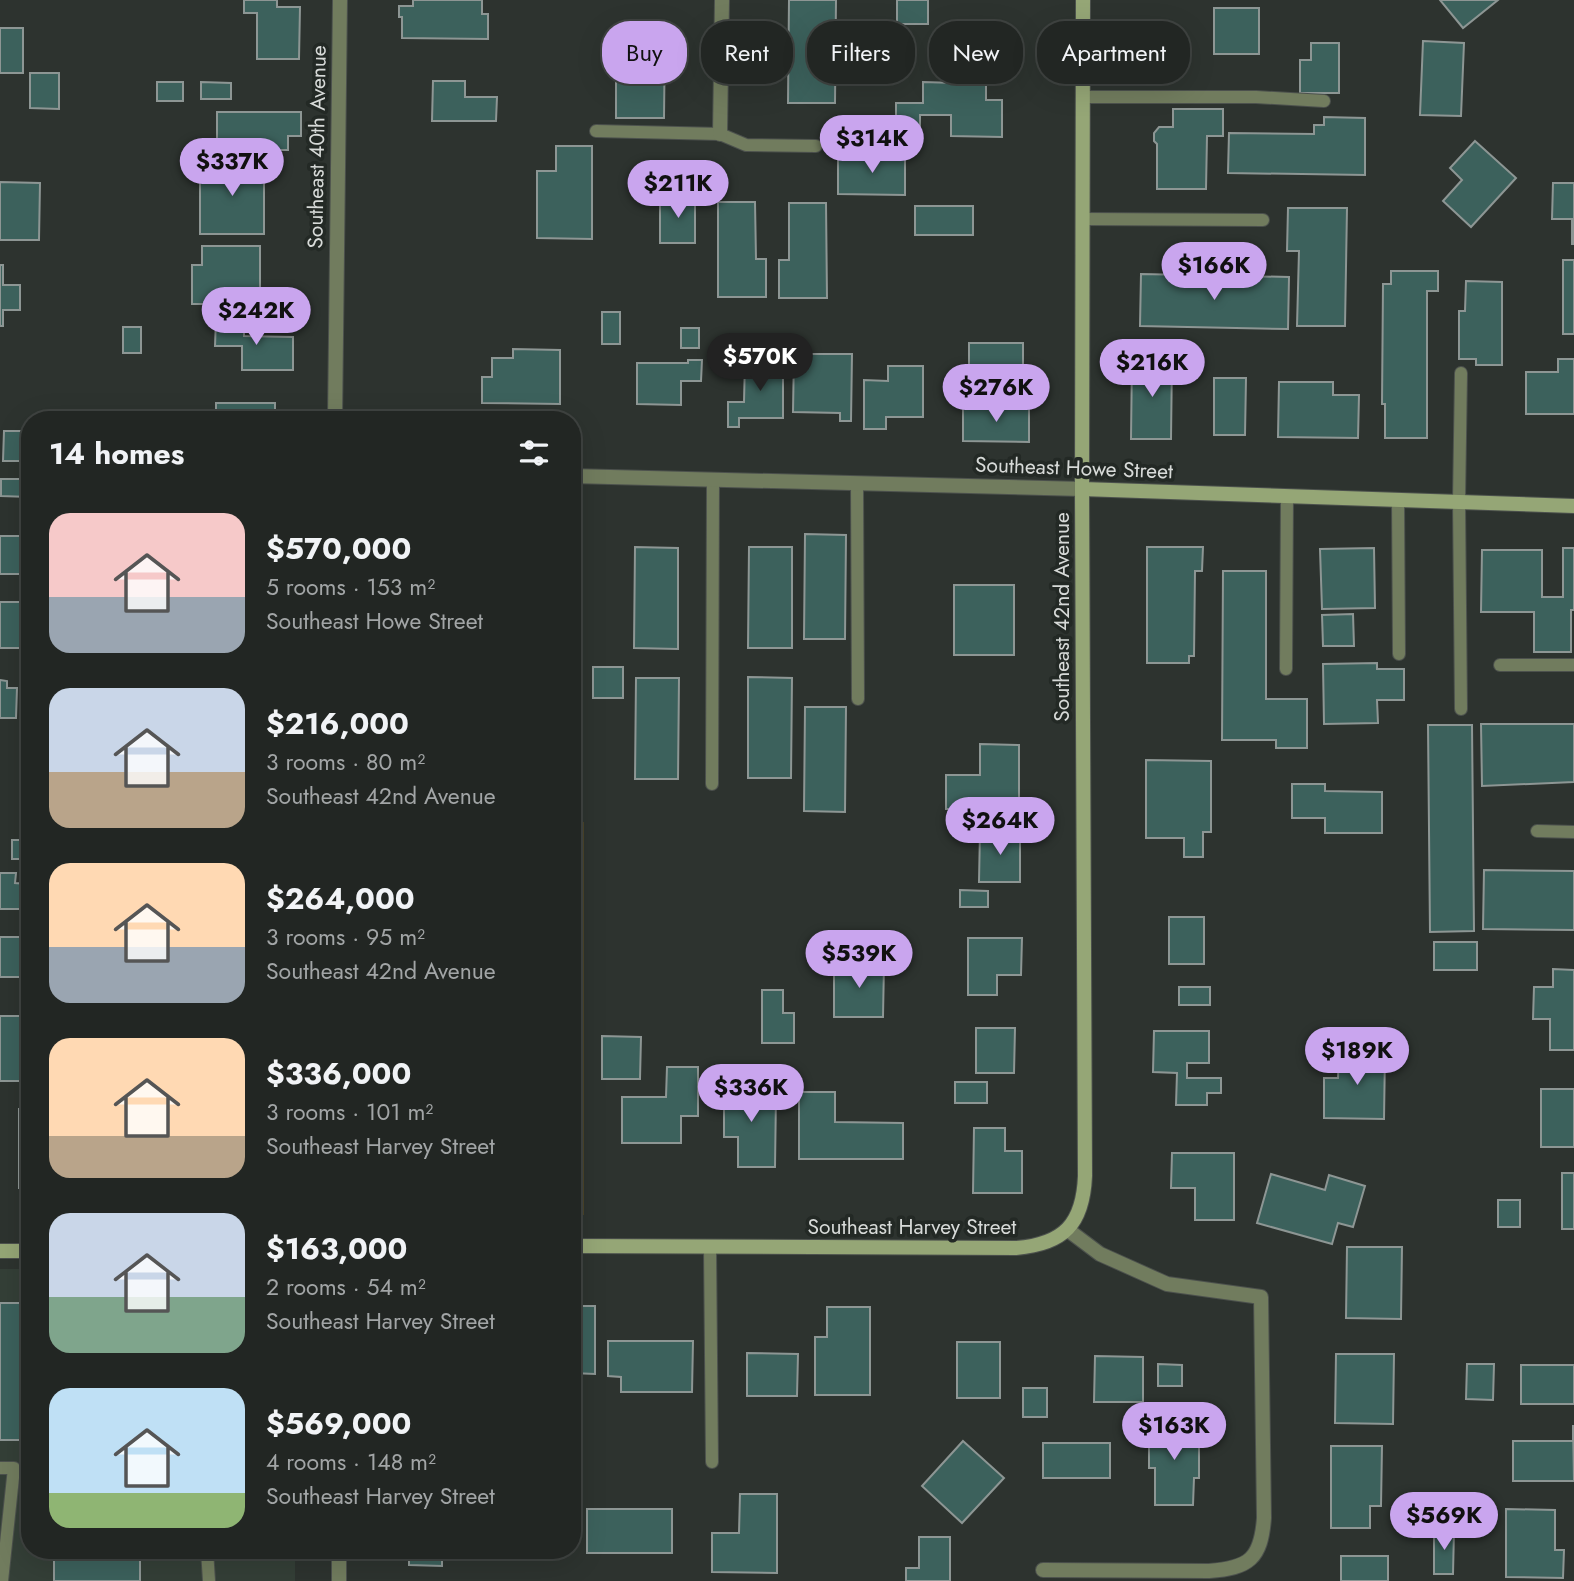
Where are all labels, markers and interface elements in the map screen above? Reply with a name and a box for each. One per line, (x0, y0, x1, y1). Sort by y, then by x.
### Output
chip: Buy (602, 21, 687, 84)
chip: Rent (701, 21, 793, 84)
chip: Filters (807, 21, 915, 84)
chip: New (929, 21, 1023, 84)
chip: Apartment (1037, 21, 1190, 84)
street label: Southeast 40th Avenue (300, 45, 334, 249)
pin: $314K (823, 116, 921, 175)
text: $314K (836, 121, 908, 155)
pin: $337K (183, 138, 281, 198)
text: $337K (196, 144, 268, 178)
pin: $211K (629, 160, 727, 220)
text: $211K (644, 166, 712, 200)
pin: $166K (1165, 243, 1263, 302)
text: $166K (1178, 248, 1250, 282)
pin: $242K (207, 288, 305, 347)
text: $242K (218, 293, 294, 327)
pin: $570K (711, 334, 809, 393)
text: $570K (723, 339, 797, 373)
pin: $216K (1103, 340, 1201, 399)
text: $216K (1116, 345, 1188, 379)
pin: $276K (947, 364, 1045, 424)
text: $276K (959, 370, 1033, 404)
text: 14 homes (49, 432, 184, 475)
icon: filters (515, 434, 553, 472)
street label: Southeast Howe Street (974, 450, 1174, 486)
street label: Southeast 42nd Avenue (1047, 512, 1077, 722)
text: $570,000 (266, 527, 411, 570)
icon: home (105, 541, 189, 625)
text: 5 rooms · 153 m² (266, 570, 435, 604)
text: Southeast Howe Street (266, 604, 483, 638)
text: $216,000 (266, 702, 409, 745)
icon: home (105, 716, 189, 800)
text: 3 rooms · 80 m² (266, 745, 425, 779)
text: Southeast 42nd Avenue (266, 779, 496, 813)
pin: $264K (951, 798, 1049, 857)
text: $264K (962, 803, 1038, 837)
text: $264,000 (266, 877, 415, 920)
icon: home (105, 891, 189, 975)
text: 3 rooms · 95 m² (266, 920, 425, 954)
pin: $539K (810, 930, 908, 990)
text: $539K (822, 936, 896, 970)
text: Southeast 42nd Avenue (266, 954, 496, 988)
pin: $189K (1308, 1028, 1406, 1087)
text: $189K (1321, 1033, 1393, 1067)
text: $336,000 (266, 1052, 411, 1095)
pin: $336K (702, 1064, 800, 1124)
icon: home (105, 1066, 189, 1150)
text: $336K (714, 1070, 788, 1104)
text: 3 rooms · 101 m² (266, 1095, 433, 1129)
text: Southeast Harvey Street (266, 1129, 495, 1163)
street label: Southeast Harvey Street (808, 1212, 1016, 1242)
text: $163,000 (266, 1227, 407, 1270)
icon: home (105, 1241, 189, 1325)
text: 2 rooms · 54 m² (266, 1270, 426, 1304)
text: Southeast Harvey Street (266, 1304, 495, 1338)
text: $569,000 (266, 1402, 411, 1445)
pin: $163K (1125, 1402, 1223, 1462)
text: $163K (1138, 1408, 1210, 1442)
icon: home (105, 1416, 189, 1500)
text: 4 rooms · 148 m² (266, 1445, 436, 1479)
text: Southeast Harvey Street (266, 1479, 495, 1513)
pin: $569K (1395, 1492, 1493, 1552)
text: $569K (1406, 1498, 1482, 1532)

